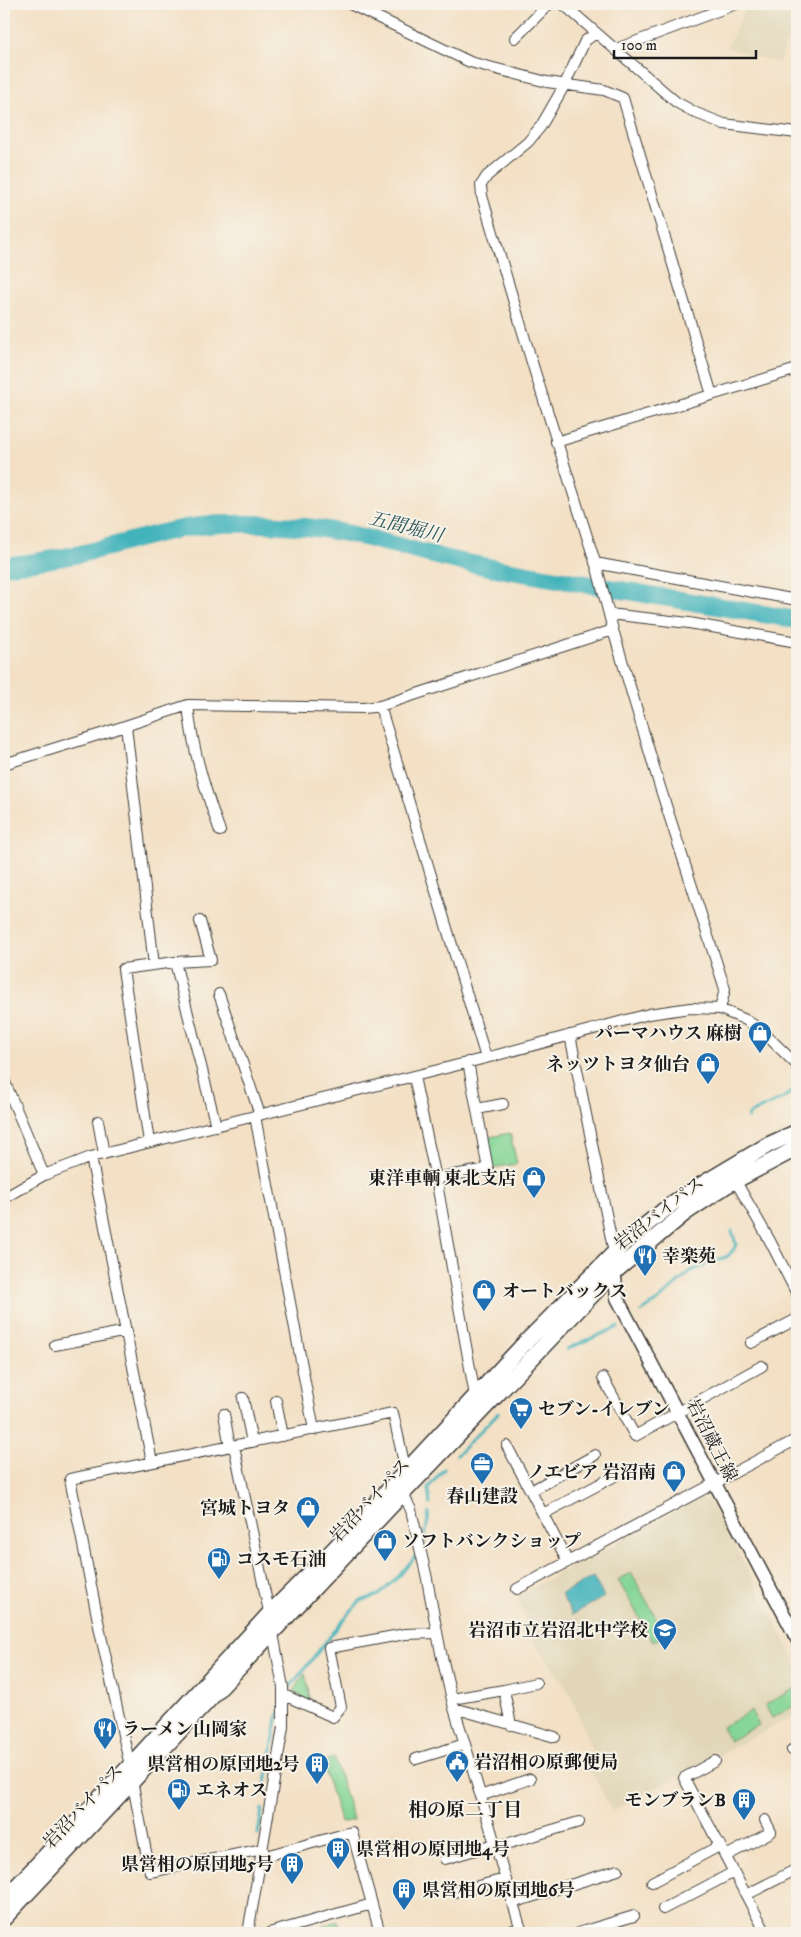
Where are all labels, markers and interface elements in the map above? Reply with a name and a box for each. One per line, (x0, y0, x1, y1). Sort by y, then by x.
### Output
scale bar (614, 28, 756, 60)
text: 100 m (621, 36, 657, 55)
water label: 五間堀川 (366, 507, 447, 548)
shop icon: パーマハウス 麻樹 (747, 1020, 773, 1054)
place label: パーマハウス 麻樹 (595, 1023, 742, 1045)
shop icon: ネッツトヨタ仙台 (695, 1051, 721, 1085)
place label: ネッツトヨタ仙台 (546, 1054, 690, 1076)
shop icon: 東洋車輌 東北支店 (521, 1165, 547, 1199)
place label: 東洋車輌 東北支店 (368, 1168, 516, 1190)
street label: 岩沼バイパス (610, 1172, 709, 1256)
restaurant icon: 幸楽苑 (632, 1243, 658, 1277)
place label: 幸楽苑 (662, 1246, 716, 1268)
shop icon: オートバックス (471, 1278, 497, 1312)
place label: オートバックス (502, 1281, 627, 1303)
street label: 岩沼蔵王線 (681, 1395, 741, 1486)
supermarket icon: セブン-イレブン (508, 1396, 534, 1430)
place label: セブン-イレブン (538, 1399, 670, 1421)
office icon: 春山建設 (469, 1451, 495, 1485)
street label: 岩沼バイパス (326, 1454, 415, 1548)
shop icon: ノエビア 岩沼南 (661, 1459, 687, 1493)
place label: ノエビア 岩沼南 (527, 1462, 656, 1484)
place label: 春山建設 (446, 1486, 518, 1508)
shop icon: 宮城トヨタ (295, 1495, 321, 1529)
place label: 宮城トヨタ (200, 1498, 290, 1520)
shop icon: ソフトバンクショップ (372, 1528, 398, 1562)
place label: ソフトバンクショップ (402, 1531, 581, 1553)
fuel station icon: コスモ石油 (206, 1546, 232, 1580)
place label: コスモ石油 (236, 1549, 326, 1571)
school or university icon: 岩沼市立岩沼北中学校 (652, 1617, 678, 1651)
place label: 岩沼市立岩沼北中学校 (468, 1620, 648, 1642)
restaurant icon: ラーメン山岡家 (92, 1716, 118, 1750)
place label: ラーメン山岡家 (122, 1719, 247, 1741)
public building icon: 岩沼相の原郵便局 (444, 1749, 470, 1783)
building icon: 県営相の原団地2号 (304, 1751, 330, 1785)
place label: 岩沼相の原郵便局 (474, 1752, 618, 1774)
place label: 県営相の原団地2号 (147, 1754, 300, 1776)
street label: 岩沼バイパス (39, 1760, 128, 1854)
fuel station icon: エネオス (166, 1777, 192, 1811)
place label: エネオス (196, 1780, 268, 1802)
building icon: モンブランB (731, 1787, 757, 1821)
place label: モンブランB (625, 1790, 726, 1812)
district label: 相の原二丁目 (408, 1799, 522, 1822)
building icon: 県営相の原団地4号 (325, 1836, 351, 1870)
place label: 県営相の原団地4号 (356, 1839, 510, 1861)
building icon: 県営相の原団地5号 (279, 1851, 305, 1885)
place label: 県営相の原団地5号 (121, 1854, 274, 1876)
building icon: 県営相の原団地6号 (391, 1877, 417, 1911)
place label: 県営相の原団地6号 (422, 1880, 575, 1902)

